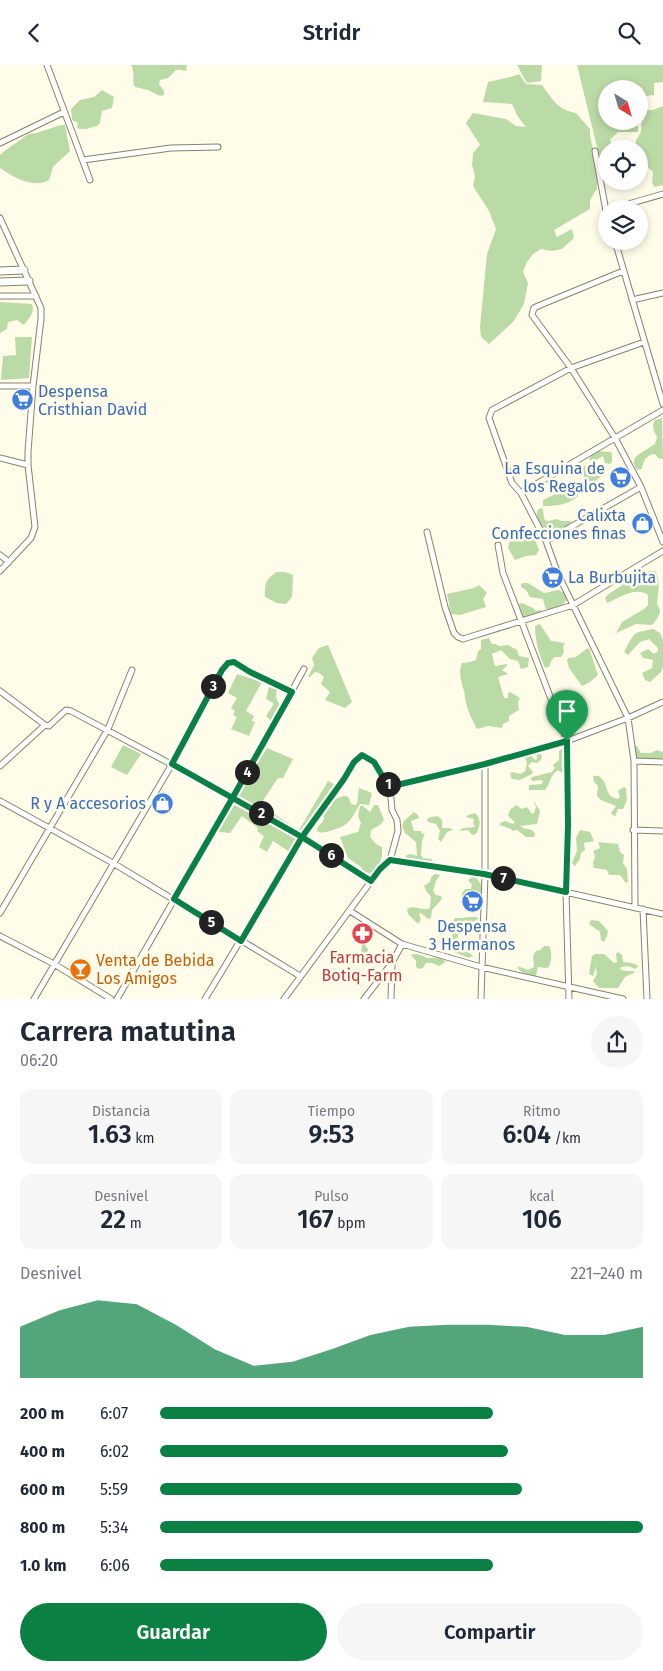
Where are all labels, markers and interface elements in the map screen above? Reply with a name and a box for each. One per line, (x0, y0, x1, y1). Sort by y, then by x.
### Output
icon: back (20, 19, 48, 47)
text: Stridr (303, 19, 360, 46)
icon: search (615, 19, 643, 47)
north arrow (598, 80, 648, 130)
map controls (598, 80, 648, 250)
button: locate (598, 140, 648, 190)
button: layers (598, 200, 648, 250)
place label: Despensa Cristhian David (38, 382, 147, 419)
supermarket icon: Despensa Cristhian David (10, 388, 34, 412)
place label: La Esquina de los Regalos (504, 459, 605, 496)
supermarket icon: La Esquina de los Regalos (609, 465, 633, 489)
place label: Calixta Confecciones finas (491, 506, 626, 543)
shop icon: Calixta Confecciones finas (630, 512, 654, 536)
supermarket icon: La Burbujita (540, 565, 564, 589)
place label: La Burbujita (568, 568, 656, 587)
pin: 3 (200, 673, 226, 699)
text: 3 (210, 678, 217, 695)
pin (546, 690, 588, 741)
icon: arrive (553, 697, 581, 725)
pin: 4 (234, 759, 260, 785)
text: 4 (244, 764, 251, 781)
pin: 1 (376, 771, 400, 797)
text: 1 (385, 776, 392, 793)
shop icon: R y A accesorios (150, 791, 174, 815)
place label: R y A accesorios (30, 794, 146, 813)
pin: 2 (248, 801, 274, 825)
text: 2 (258, 805, 265, 822)
pin: 6 (318, 843, 344, 867)
text: 6 (328, 847, 335, 864)
pin: 7 (490, 865, 516, 891)
text: 7 (500, 870, 507, 887)
supermarket icon: Despensa 3 Hermanos (460, 890, 484, 914)
pin: 5 (198, 909, 224, 935)
text: 5 (208, 914, 215, 931)
place label: Despensa 3 Hermanos (429, 917, 515, 954)
pharmacy icon: Farmacia Botiq-Farm (350, 921, 374, 945)
place label: Farmacia Botiq-Farm (322, 948, 402, 985)
place label: Venta de Bebida Los Amigos (96, 951, 214, 988)
bar icon: Venta de Bebida Los Amigos (68, 957, 92, 981)
text: Carrera matutina (20, 1015, 236, 1048)
button: share (591, 1016, 643, 1068)
text: 06:20 (20, 1051, 58, 1070)
text: Distancia (92, 1103, 150, 1120)
text: Tiempo (308, 1103, 355, 1120)
text: Ritmo (523, 1103, 561, 1120)
text: 1.63 (88, 1120, 132, 1150)
text: 9:53 (309, 1120, 354, 1150)
text: 6:04 (503, 1120, 551, 1150)
text: km (132, 1130, 154, 1147)
text: /km (551, 1130, 581, 1147)
text: Desnivel (94, 1188, 148, 1205)
text: Pulso (314, 1188, 349, 1205)
text: kcal (529, 1188, 554, 1205)
text: 22 (101, 1205, 126, 1235)
text: 167 (297, 1205, 333, 1235)
text: 106 (522, 1205, 562, 1235)
text: m (126, 1215, 142, 1232)
text: bpm (333, 1215, 366, 1232)
text: Desnivel (20, 1264, 82, 1283)
text: 221–240 m (570, 1264, 643, 1283)
text: 200 m (20, 1404, 64, 1423)
text: 6:07 (100, 1404, 128, 1423)
text: 400 m (20, 1442, 65, 1461)
text: 6:02 (100, 1442, 129, 1461)
text: 600 m (20, 1480, 65, 1499)
text: 5:59 (100, 1480, 128, 1499)
text: 800 m (20, 1518, 65, 1537)
text: 5:34 (100, 1518, 128, 1537)
text: 1.0 km (20, 1556, 67, 1575)
text: 6:06 (100, 1556, 130, 1575)
button: Guardar (20, 1603, 327, 1661)
button: Compartir (337, 1603, 643, 1661)

